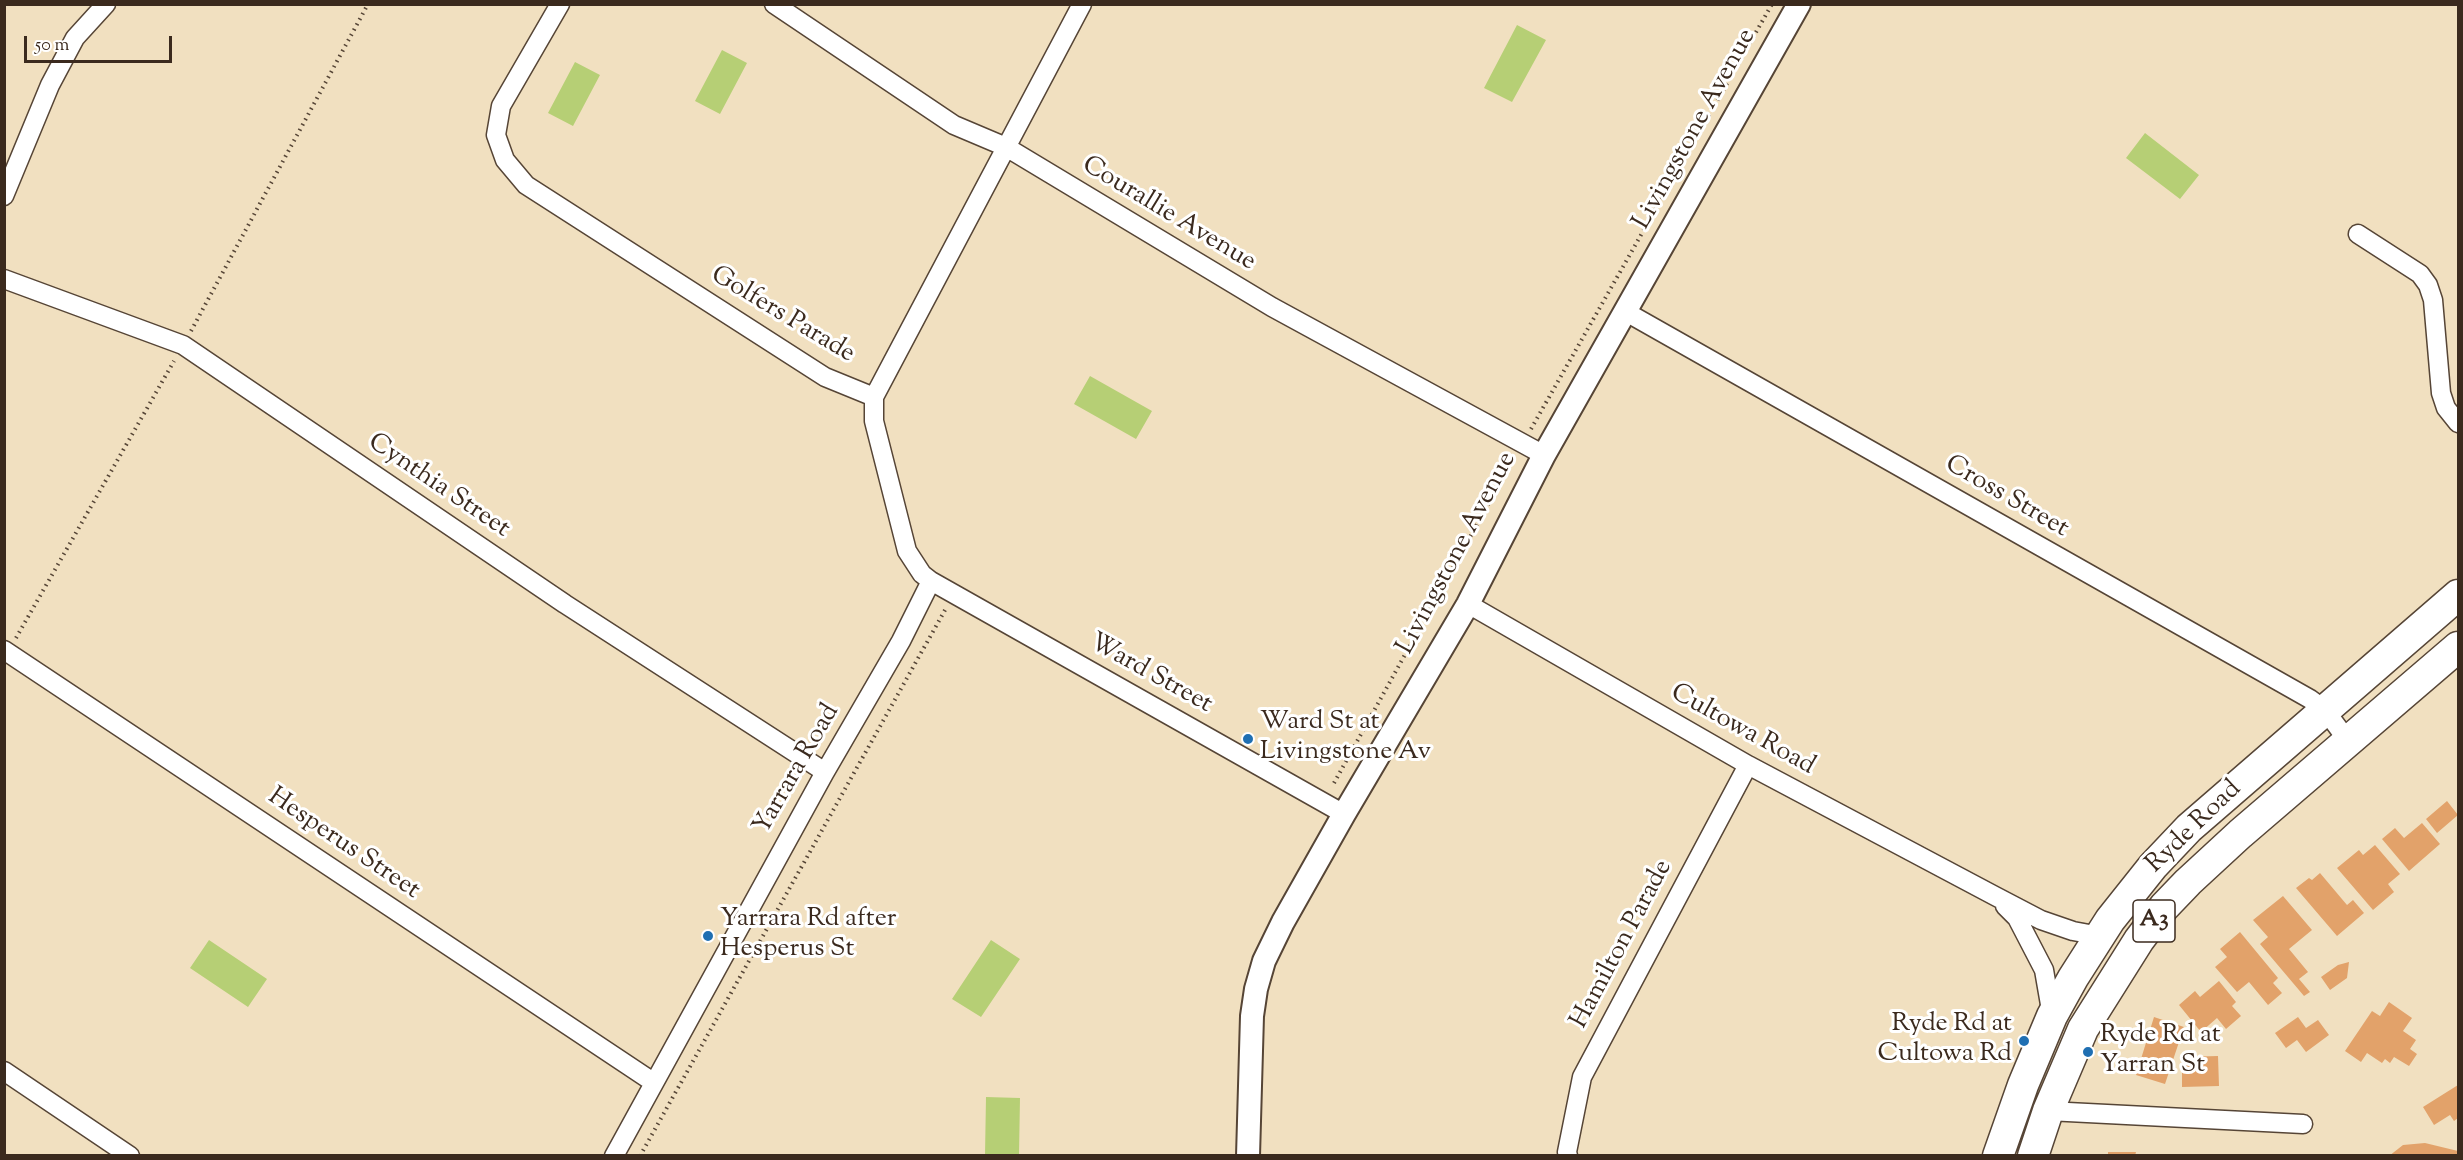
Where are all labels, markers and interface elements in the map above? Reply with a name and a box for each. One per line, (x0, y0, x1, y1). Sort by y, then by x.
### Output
scale bar (27, 24, 176, 62)
street label: Livingstone Avenue (1628, 24, 1764, 236)
text: 50 m (35, 33, 69, 59)
street label: Courallie Avenue (1075, 151, 1261, 279)
street label: Golfers Parade (704, 261, 860, 371)
street label: Cynthia Street (361, 428, 515, 546)
street label: Livingstone Avenue (1391, 447, 1525, 661)
street label: Cross Street (1939, 450, 2073, 546)
street label: Ward Street (1083, 628, 1217, 722)
street label: Cultowa Road (1664, 678, 1820, 784)
street label: Yarrara Road (748, 699, 848, 841)
place label: Ward St at Livingstone Av (1260, 708, 1431, 770)
marker: Ward St at Livingstone Av (1241, 732, 1255, 746)
street label: Ryde Road (2141, 775, 2249, 881)
street label: Hesperus Street (261, 783, 425, 907)
street label: Hamilton Parade (1565, 855, 1681, 1035)
road number: A3 (2133, 900, 2175, 942)
place label: Yarrara Rd after Hesperus St (720, 905, 897, 966)
marker: Yarrara Rd after Hesperus St (701, 929, 715, 943)
place label: Ryde Rd at Cultowa Rd (1878, 1010, 2012, 1072)
place label: Ryde Rd at Yarran St (2100, 1021, 2221, 1082)
marker: Ryde Rd at Cultowa Rd (2017, 1034, 2031, 1048)
marker: Ryde Rd at Yarran St (2081, 1045, 2095, 1059)

